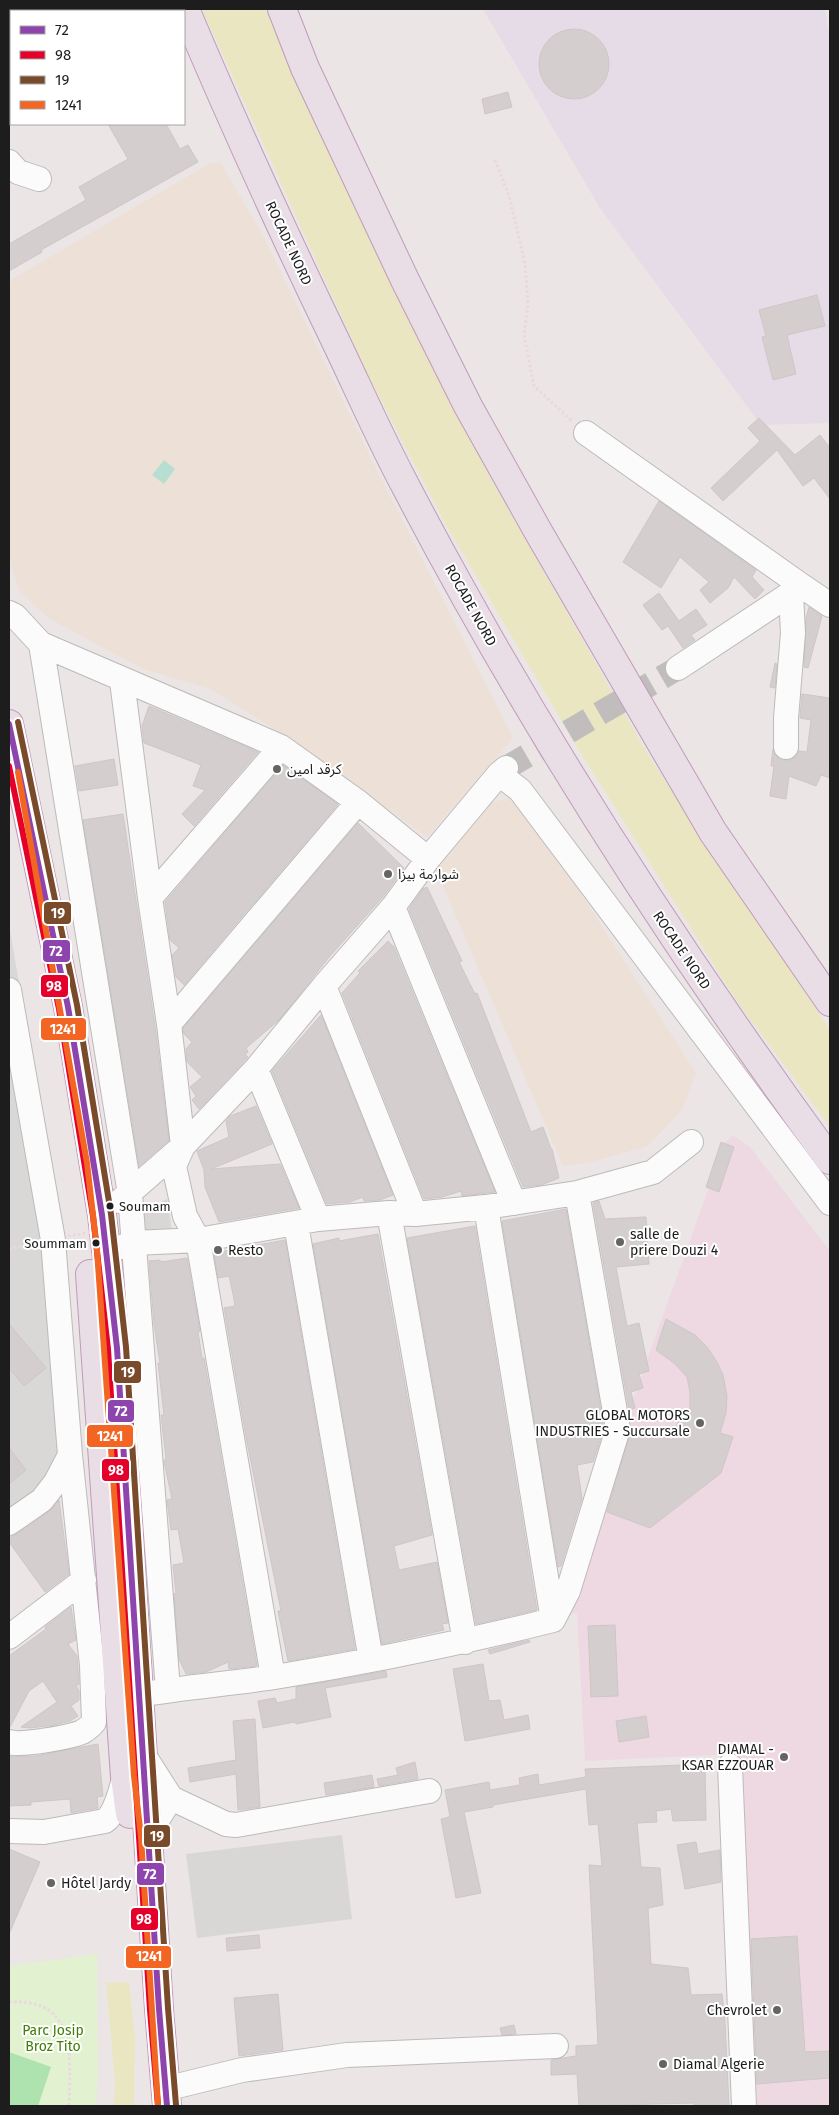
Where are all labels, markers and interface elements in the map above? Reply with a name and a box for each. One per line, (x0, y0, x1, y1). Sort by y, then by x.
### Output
legend (10, 10, 185, 125)
text: 72 (55, 21, 69, 39)
text: 98 (55, 46, 71, 64)
text: 19 (55, 71, 69, 89)
text: 1241 (55, 96, 82, 114)
street label: ROCADE NORD (262, 198, 315, 288)
street label: ROCADE NORD (441, 561, 500, 649)
place label: كرقد امين (287, 761, 342, 778)
marker: كرقد امين (271, 763, 283, 775)
place label: شوارمة بيزا (398, 866, 459, 883)
marker: شوارمة بيزا (382, 868, 394, 880)
line badge: 19 (43, 901, 72, 925)
text: 19 (51, 905, 65, 922)
street label: ROCADE NORD (649, 908, 714, 993)
line badge: 72 (42, 939, 71, 963)
text: 72 (49, 943, 63, 960)
line badge: 98 (40, 974, 69, 998)
text: 98 (46, 978, 62, 995)
line badge: 1241 (40, 1017, 87, 1041)
text: 1241 (50, 1021, 76, 1038)
place label: Soumam (119, 1199, 171, 1214)
marker: Soumam (105, 1201, 115, 1211)
place label: salle de priere Douzi 4 (630, 1226, 719, 1259)
place label: Soummam (24, 1236, 87, 1251)
marker: salle de priere Douzi 4 (614, 1236, 626, 1248)
marker: Soummam (91, 1238, 101, 1248)
place label: Resto (228, 1242, 263, 1259)
marker: Resto (212, 1244, 224, 1256)
line badge: 19 (113, 1360, 142, 1384)
text: 19 (121, 1364, 135, 1381)
line badge: 72 (107, 1399, 135, 1423)
text: 72 (114, 1403, 128, 1420)
place label: GLOBAL MOTORS INDUSTRIES - Succursale (535, 1407, 690, 1440)
marker: GLOBAL MOTORS INDUSTRIES - Succursale (694, 1417, 706, 1429)
line badge: 1241 (86, 1424, 134, 1448)
text: 1241 (97, 1428, 123, 1445)
line badge: 98 (101, 1458, 130, 1482)
text: 98 (108, 1462, 124, 1479)
place label: DIAMAL - KSAR EZZOUAR (681, 1741, 775, 1774)
marker: DIAMAL - KSAR EZZOUAR (778, 1751, 790, 1763)
line badge: 19 (143, 1824, 171, 1848)
text: 19 (150, 1828, 164, 1845)
line badge: 72 (136, 1862, 165, 1886)
text: 72 (143, 1866, 157, 1883)
place label: Hôtel Jardy (61, 1875, 131, 1892)
marker: Hôtel Jardy (45, 1877, 57, 1889)
line badge: 98 (130, 1907, 159, 1931)
text: 98 (136, 1911, 152, 1928)
line badge: 1241 (125, 1945, 172, 1969)
text: 1241 (136, 1948, 162, 1965)
place label: Chevrolet (707, 2002, 768, 2019)
marker: Chevrolet (771, 2004, 783, 2016)
park label: Parc Josip Broz Tito (22, 2022, 84, 2055)
place label: Diamal Algerie (673, 2056, 765, 2073)
marker: Diamal Algerie (657, 2058, 669, 2070)

